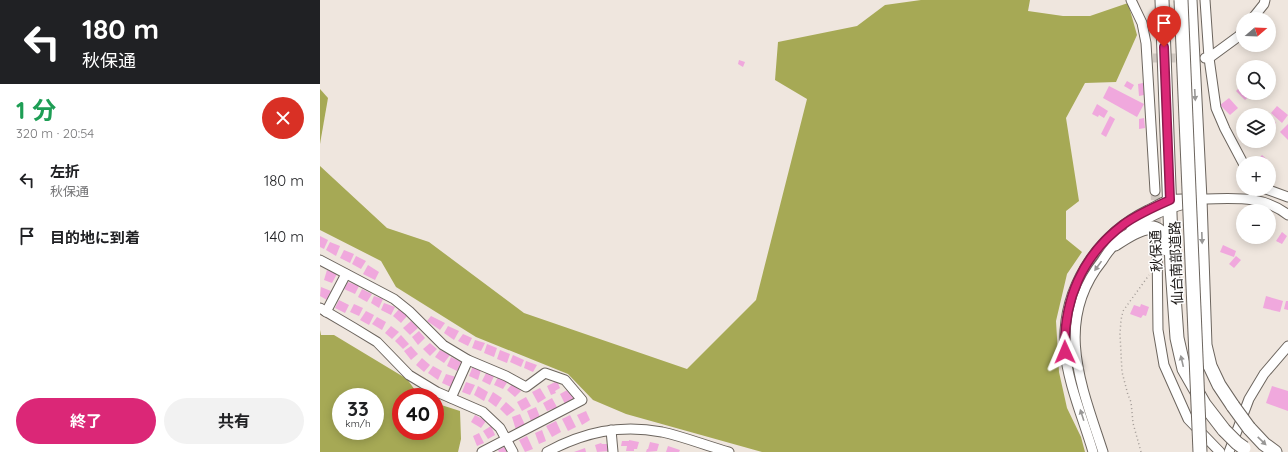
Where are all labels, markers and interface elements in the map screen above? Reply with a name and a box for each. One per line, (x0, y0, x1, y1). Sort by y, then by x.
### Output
pin (1147, 6, 1181, 47)
text: 180 m (82, 11, 159, 46)
icon: arrive (1153, 12, 1175, 34)
north arrow (1236, 12, 1276, 52)
map controls (1236, 12, 1276, 244)
icon: left (16, 16, 68, 68)
text: 秋保通 (82, 49, 136, 72)
button: search (1236, 60, 1276, 100)
one-way arrow (1191, 89, 1198, 101)
text: 1 分 (16, 95, 56, 125)
button: close (262, 97, 304, 139)
button: layers (1236, 108, 1276, 148)
text: 320 m · 20:54 (16, 125, 94, 141)
button: + (1236, 156, 1276, 196)
text: 左折 (50, 162, 80, 181)
icon: left (16, 169, 38, 191)
text: 180 m (264, 171, 304, 190)
text: 秋保通 (50, 183, 89, 199)
button: − (1236, 204, 1276, 244)
street label: 仙台南部道路 (1166, 221, 1186, 305)
icon: arrive (16, 225, 38, 247)
text: 140 m (264, 227, 304, 246)
text: 目的地に到着 (50, 228, 140, 247)
street label: 秋保通 (1146, 230, 1166, 272)
one-way arrow (1198, 232, 1205, 244)
one-way arrow (1094, 261, 1102, 271)
position arrow (1044, 331, 1086, 373)
one-way arrow (1179, 355, 1185, 367)
speed limit sign: 40 (392, 388, 444, 440)
text: 33 (347, 396, 369, 421)
button: 終了 (16, 398, 156, 444)
button: 共有 (164, 398, 304, 444)
one-way arrow (1078, 408, 1084, 420)
text: km/h (345, 417, 371, 430)
one-way arrow (1257, 436, 1267, 446)

